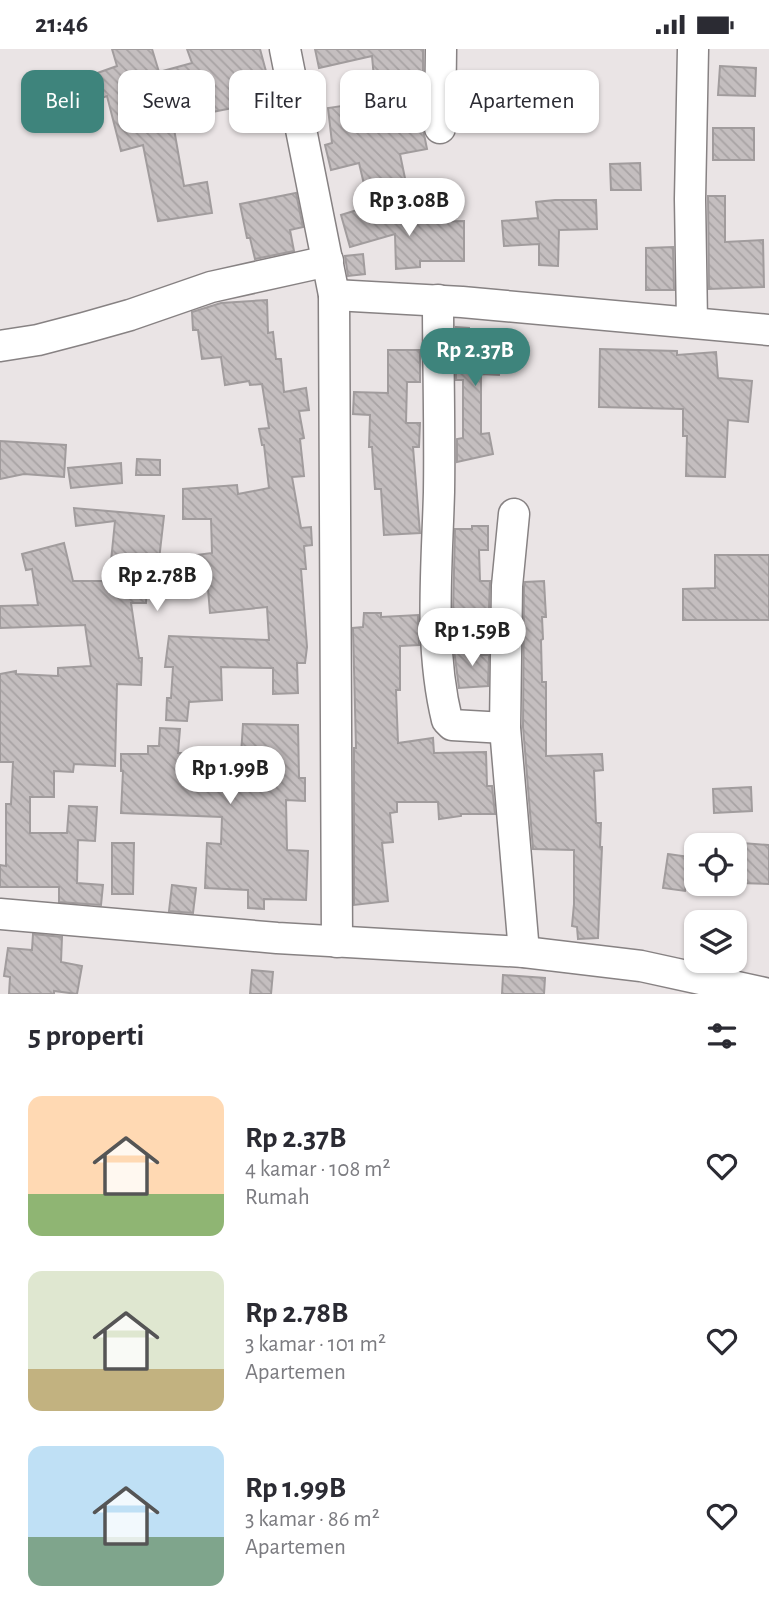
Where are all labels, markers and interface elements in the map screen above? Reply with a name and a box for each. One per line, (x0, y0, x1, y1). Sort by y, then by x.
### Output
text: 21:46 (35, 11, 88, 37)
chip: Beli (21, 70, 104, 133)
chip: Sewa (118, 70, 215, 133)
chip: Filter (229, 70, 326, 133)
chip: Baru (340, 70, 431, 133)
chip: Apartemen (445, 70, 599, 133)
pin: Rp 3.08B (337, 179, 481, 238)
text: Rp 3.08B (369, 189, 449, 212)
pin: Rp 2.37B (403, 329, 547, 388)
text: Rp 2.37B (436, 339, 514, 362)
pin: Rp 2.78B (85, 553, 229, 613)
text: Rp 2.78B (117, 564, 197, 587)
pin: Rp 1.59B (400, 609, 544, 668)
text: Rp 1.59B (434, 619, 510, 642)
pin: Rp 1.99B (158, 747, 302, 806)
text: Rp 1.99B (191, 757, 269, 780)
map controls (684, 833, 747, 973)
button: locate (684, 833, 747, 896)
button: layers (684, 910, 747, 973)
icon: filters (703, 1017, 741, 1055)
text: 5 properti (28, 1021, 144, 1051)
text: Rp 2.37B (245, 1123, 346, 1153)
icon: home (84, 1124, 168, 1208)
icon: heart (703, 1147, 741, 1185)
text: 4 kamar · 108 m² (245, 1158, 391, 1181)
text: Rumah (245, 1186, 310, 1209)
text: Rp 2.78B (245, 1298, 348, 1328)
icon: home (84, 1299, 168, 1383)
icon: heart (703, 1322, 741, 1360)
text: 3 kamar · 101 m² (245, 1333, 386, 1356)
text: Apartemen (245, 1361, 346, 1384)
text: Rp 1.99B (245, 1473, 346, 1503)
icon: home (84, 1474, 168, 1558)
icon: heart (703, 1497, 741, 1535)
text: 3 kamar · 86 m² (245, 1508, 380, 1531)
text: Apartemen (245, 1536, 346, 1559)

